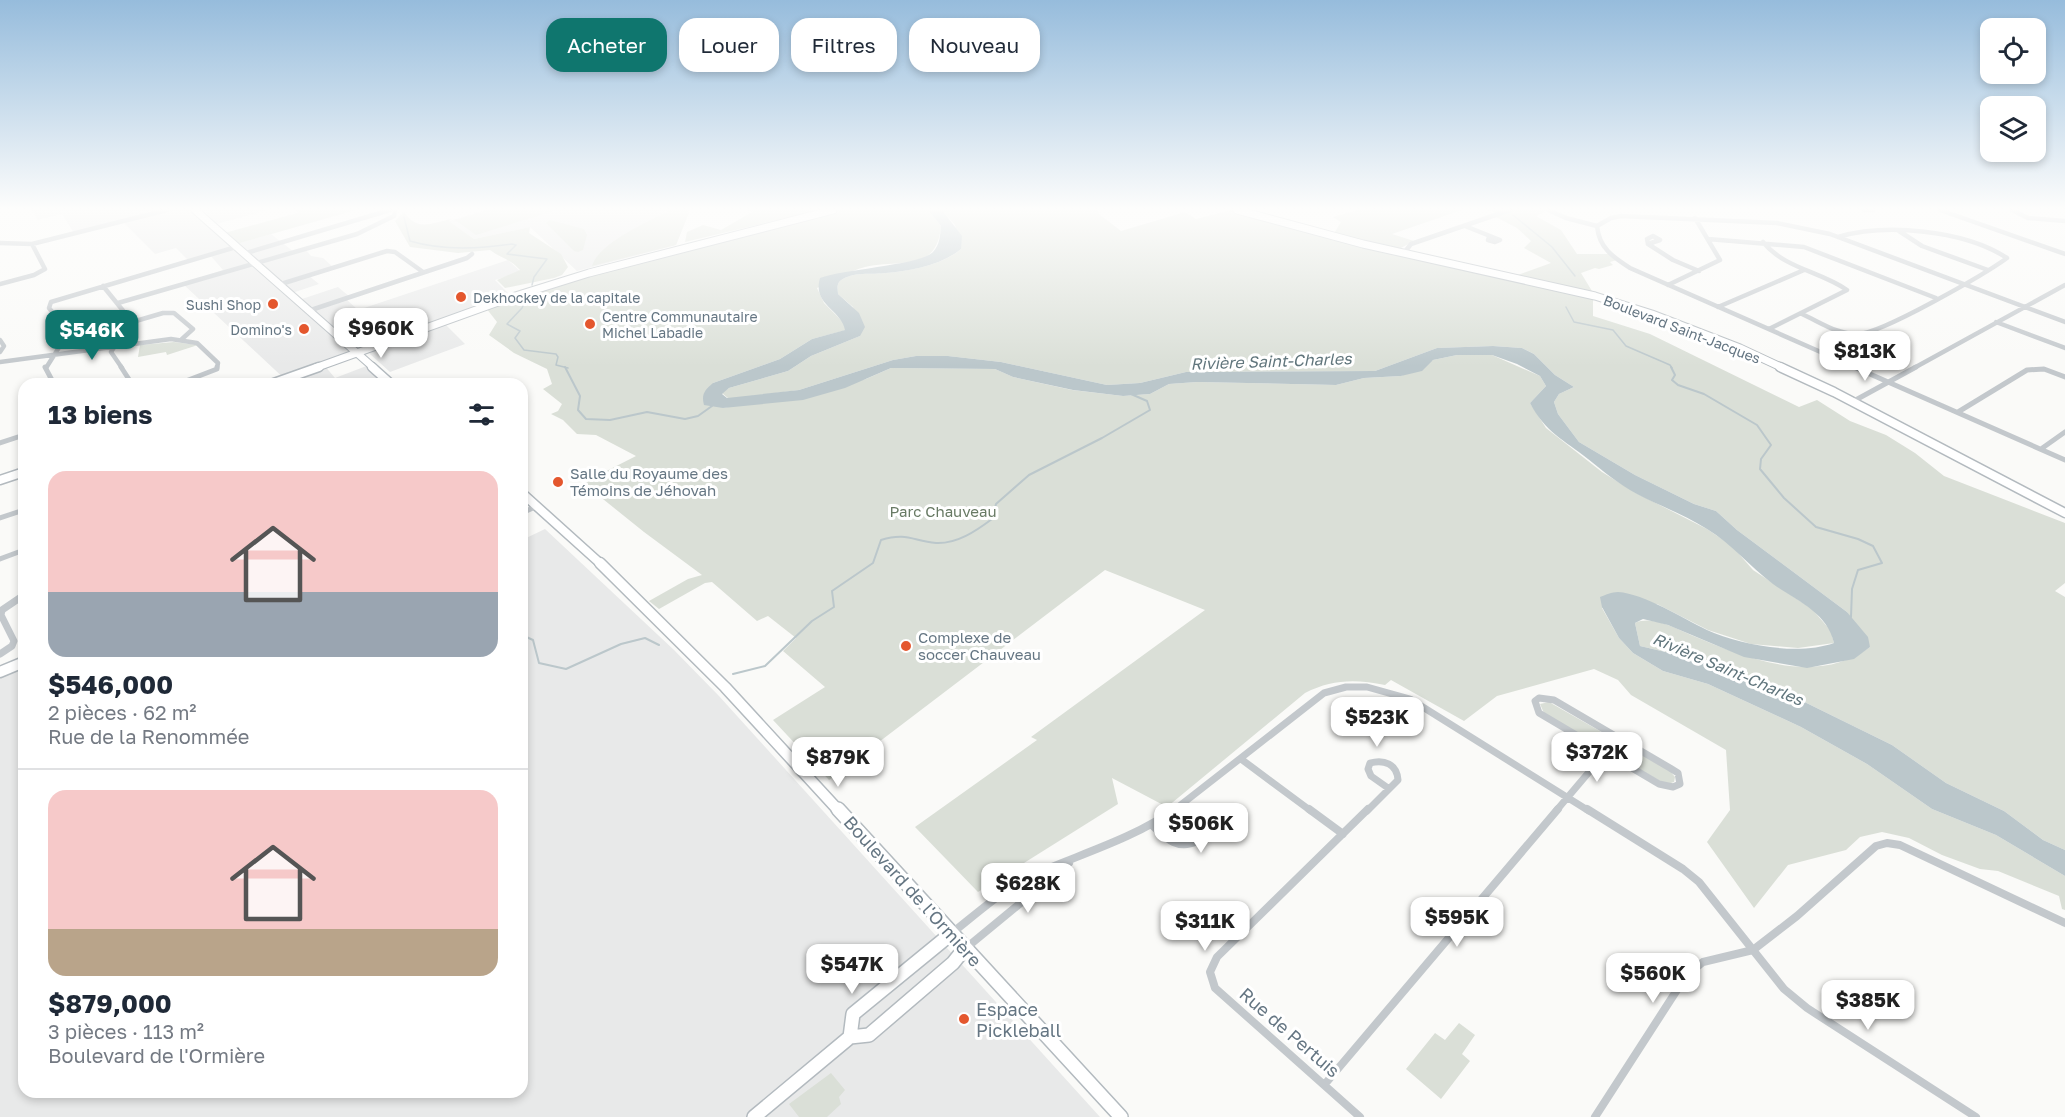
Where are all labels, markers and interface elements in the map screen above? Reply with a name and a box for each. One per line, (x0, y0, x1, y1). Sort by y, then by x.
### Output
chip: Acheter (546, 18, 667, 72)
chip: Louer (679, 18, 779, 72)
chip: Filtres (791, 18, 897, 72)
chip: Nouveau (909, 18, 1040, 72)
map controls (1980, 18, 2046, 162)
button: locate (1980, 18, 2046, 84)
button: layers (1980, 96, 2046, 162)
place label: Dekhockey de la capitale (473, 289, 640, 306)
marker: Dekhockey de la capitale (454, 290, 468, 304)
street label: Boulevard Saint-Jacques (1601, 291, 1763, 367)
place label: Sushi Shop (186, 296, 261, 313)
marker: Sushi Shop (266, 297, 280, 311)
pin: $960K (339, 308, 423, 359)
place label: Centre Communautaire Michel Labadie (602, 308, 758, 341)
pin: $546K (50, 310, 134, 361)
text: $960K (348, 315, 414, 339)
text: $546K (59, 317, 125, 341)
marker: Centre Communautaire Michel Labadie (583, 317, 597, 331)
place label: Domino's (230, 321, 292, 338)
marker: Domino's (297, 322, 311, 336)
pin: $813K (1823, 331, 1907, 382)
text: $813K (1833, 338, 1897, 362)
water label: Rivière Saint-Charles (1190, 348, 1353, 374)
icon: filters (465, 398, 498, 431)
text: 13 biens (48, 399, 153, 430)
place label: Salle du Royaume des Témoins de Jéhovah (570, 464, 728, 499)
marker: Salle du Royaume des Témoins de Jéhovah (551, 475, 565, 489)
park label: Parc Chauveau (889, 502, 997, 520)
icon: home (219, 510, 327, 618)
place label: Complexe de soccer Chauveau (918, 628, 1041, 663)
water label: Rivière Saint-Charles (1650, 628, 1807, 710)
marker: Complexe de soccer Chauveau (899, 639, 913, 653)
text: $546,000 (48, 669, 173, 700)
pin: $523K (1335, 697, 1419, 748)
text: 2 pièces · 62 m² (48, 700, 197, 724)
text: $523K (1345, 704, 1409, 728)
text: Rue de la Renommée (48, 724, 249, 748)
pin: $372K (1555, 732, 1639, 783)
pin: $879K (796, 737, 880, 788)
text: $372K (1565, 739, 1629, 763)
text: $879K (806, 744, 870, 768)
pin: $506K (1159, 803, 1243, 854)
text: $506K (1168, 810, 1234, 834)
street label: Boulevard de l'Ormière (839, 811, 987, 971)
icon: home (219, 829, 327, 937)
pin: $628K (986, 863, 1070, 914)
text: $628K (995, 870, 1061, 894)
pin: $595K (1415, 897, 1499, 948)
pin: $311K (1163, 901, 1247, 952)
text: $595K (1425, 904, 1490, 928)
text: $311K (1175, 908, 1235, 932)
pin: $547K (810, 944, 894, 995)
text: $547K (820, 951, 884, 975)
pin: $560K (1611, 953, 1695, 1004)
text: $560K (1620, 960, 1686, 984)
pin: $385K (1826, 980, 1910, 1031)
street label: Rue de Pertuis (1235, 982, 1345, 1082)
text: $385K (1835, 987, 1901, 1011)
text: $879,000 (48, 988, 172, 1019)
place label: Espace Pickleball (976, 998, 1062, 1041)
marker: Espace Pickleball (957, 1012, 971, 1026)
text: 3 pièces · 113 m² (48, 1019, 204, 1043)
text: Boulevard de l'Ormière (48, 1043, 265, 1067)

